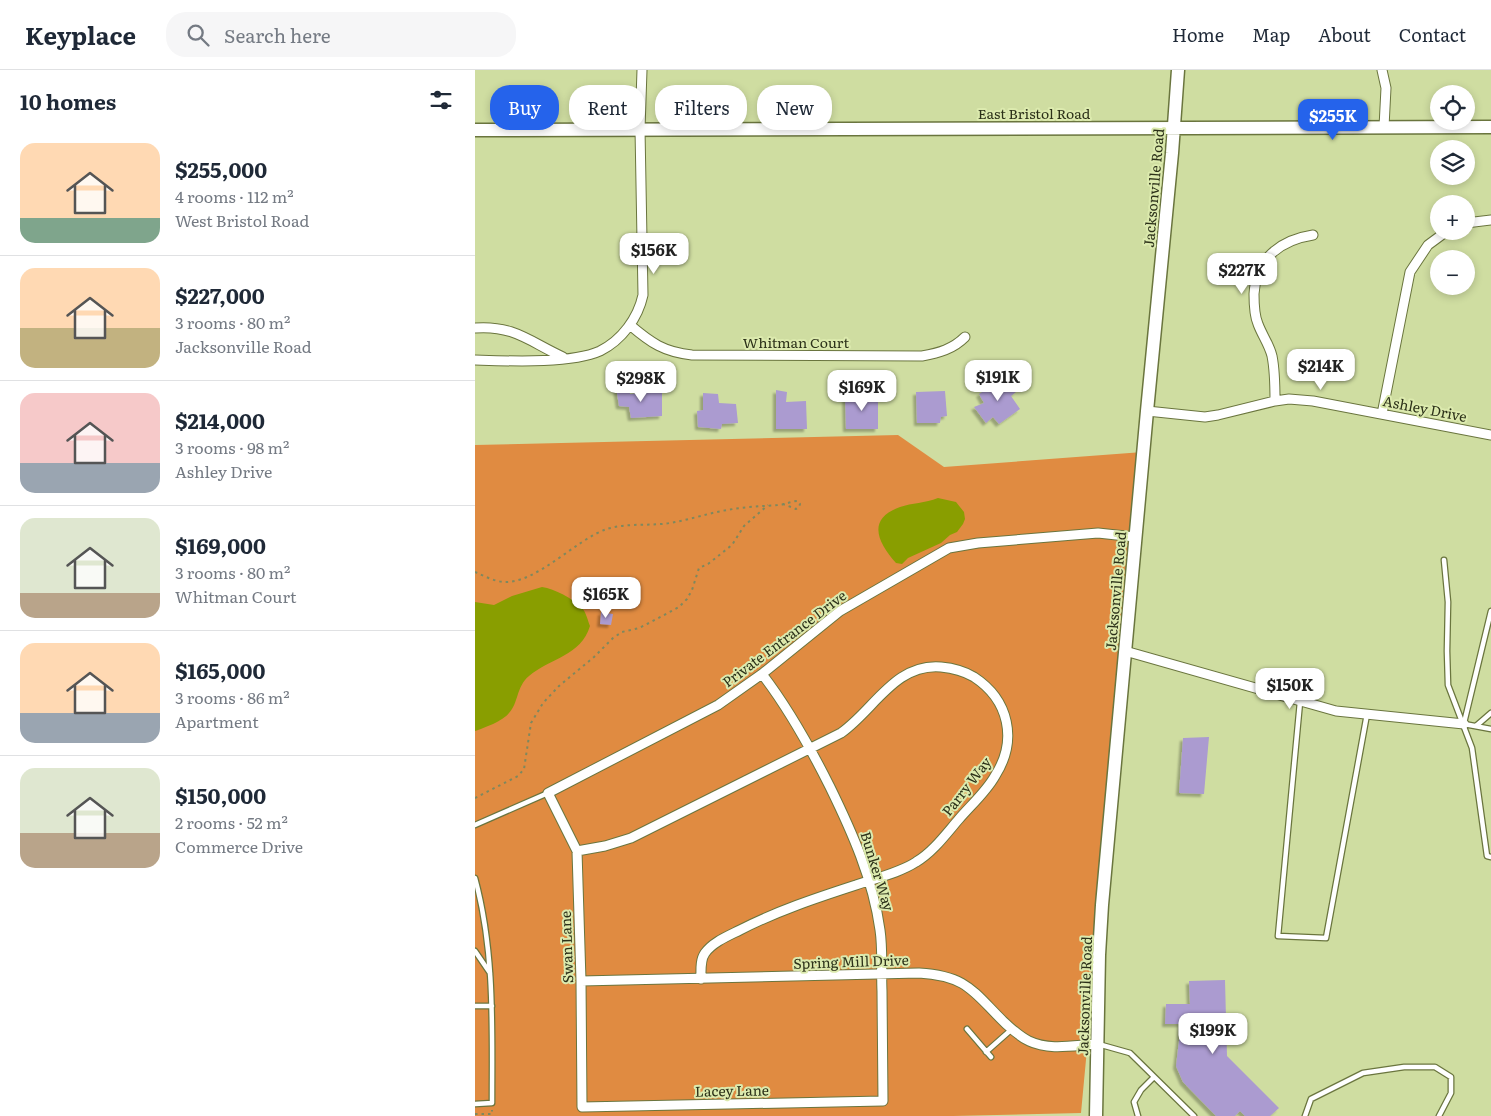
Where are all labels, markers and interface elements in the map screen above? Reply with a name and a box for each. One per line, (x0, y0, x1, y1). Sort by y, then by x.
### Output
search box (166, 12, 516, 57)
text: Keyplace (25, 17, 136, 52)
icon: search (184, 21, 212, 49)
text: Search here (224, 21, 331, 49)
text: Home (1172, 21, 1224, 48)
text: Map (1252, 21, 1290, 48)
text: About (1318, 21, 1371, 48)
text: Contact (1399, 21, 1466, 48)
text: 10 homes (20, 85, 116, 116)
chip: Buy (490, 85, 559, 130)
chip: Rent (569, 85, 645, 130)
chip: Filters (655, 85, 747, 130)
chip: New (757, 85, 832, 130)
map controls (1430, 85, 1475, 295)
button: locate (1430, 85, 1475, 130)
icon: filters (427, 86, 455, 114)
pin: $255K (1298, 98, 1368, 141)
street label: East Bristol Road (978, 103, 1091, 123)
text: $255K (1309, 103, 1357, 127)
street label: Jacksonville Road (1138, 127, 1168, 248)
button: layers (1430, 140, 1475, 185)
text: $255,000 (175, 153, 267, 184)
icon: home (60, 163, 120, 223)
text: 4 rooms · 112 m² (175, 184, 294, 208)
button: + (1430, 195, 1475, 240)
text: West Bristol Road (175, 208, 309, 232)
pin: $156K (619, 232, 689, 275)
text: $156K (631, 237, 677, 261)
button: − (1430, 250, 1475, 295)
pin: $227K (1207, 252, 1277, 295)
text: $227K (1218, 257, 1266, 281)
text: $227,000 (175, 279, 265, 310)
icon: home (60, 288, 120, 348)
text: 3 rooms · 80 m² (175, 310, 290, 334)
street label: Whitman Court (743, 332, 849, 352)
text: Jacksonville Road (175, 334, 312, 358)
pin: $214K (1286, 348, 1356, 391)
text: $214K (1298, 353, 1344, 377)
pin: $298K (606, 360, 676, 403)
pin: $191K (963, 360, 1033, 402)
text: $191K (976, 364, 1020, 388)
text: $298K (616, 365, 666, 389)
pin: $169K (827, 370, 897, 412)
text: $169K (838, 374, 886, 398)
street label: Ashley Drive (1381, 390, 1469, 426)
text: $214,000 (175, 404, 265, 435)
icon: home (60, 413, 120, 473)
text: 3 rooms · 98 m² (175, 435, 289, 459)
text: Ashley Drive (175, 459, 272, 483)
text: $169,000 (175, 529, 266, 560)
street label: Jacksonville Road (1100, 530, 1130, 651)
icon: home (60, 538, 120, 598)
text: 3 rooms · 80 m² (175, 560, 290, 584)
pin: $165K (571, 576, 641, 619)
text: $165K (583, 581, 629, 605)
text: Whitman Court (175, 584, 297, 608)
street label: Private Entrance Drive (718, 585, 850, 691)
text: $165,000 (175, 654, 265, 685)
icon: home (60, 663, 120, 723)
pin: $150K (1255, 668, 1325, 710)
text: $150K (1266, 672, 1314, 696)
text: 3 rooms · 86 m² (175, 685, 290, 709)
text: Apartment (175, 709, 259, 733)
street label: Parry Way (937, 752, 996, 820)
text: $150,000 (175, 779, 266, 810)
icon: home (60, 788, 120, 848)
text: 2 rooms · 52 m² (175, 810, 288, 834)
street label: Bunker Way (856, 829, 900, 914)
text: Commerce Drive (175, 834, 303, 858)
street label: Swan Lane (555, 910, 577, 984)
street label: Jacksonville Road (1072, 936, 1096, 1056)
street label: Spring Mill Drive (793, 949, 909, 973)
pin: $199K (1178, 1012, 1248, 1055)
text: $199K (1189, 1017, 1237, 1041)
street label: Lacey Lane (695, 1079, 769, 1101)

